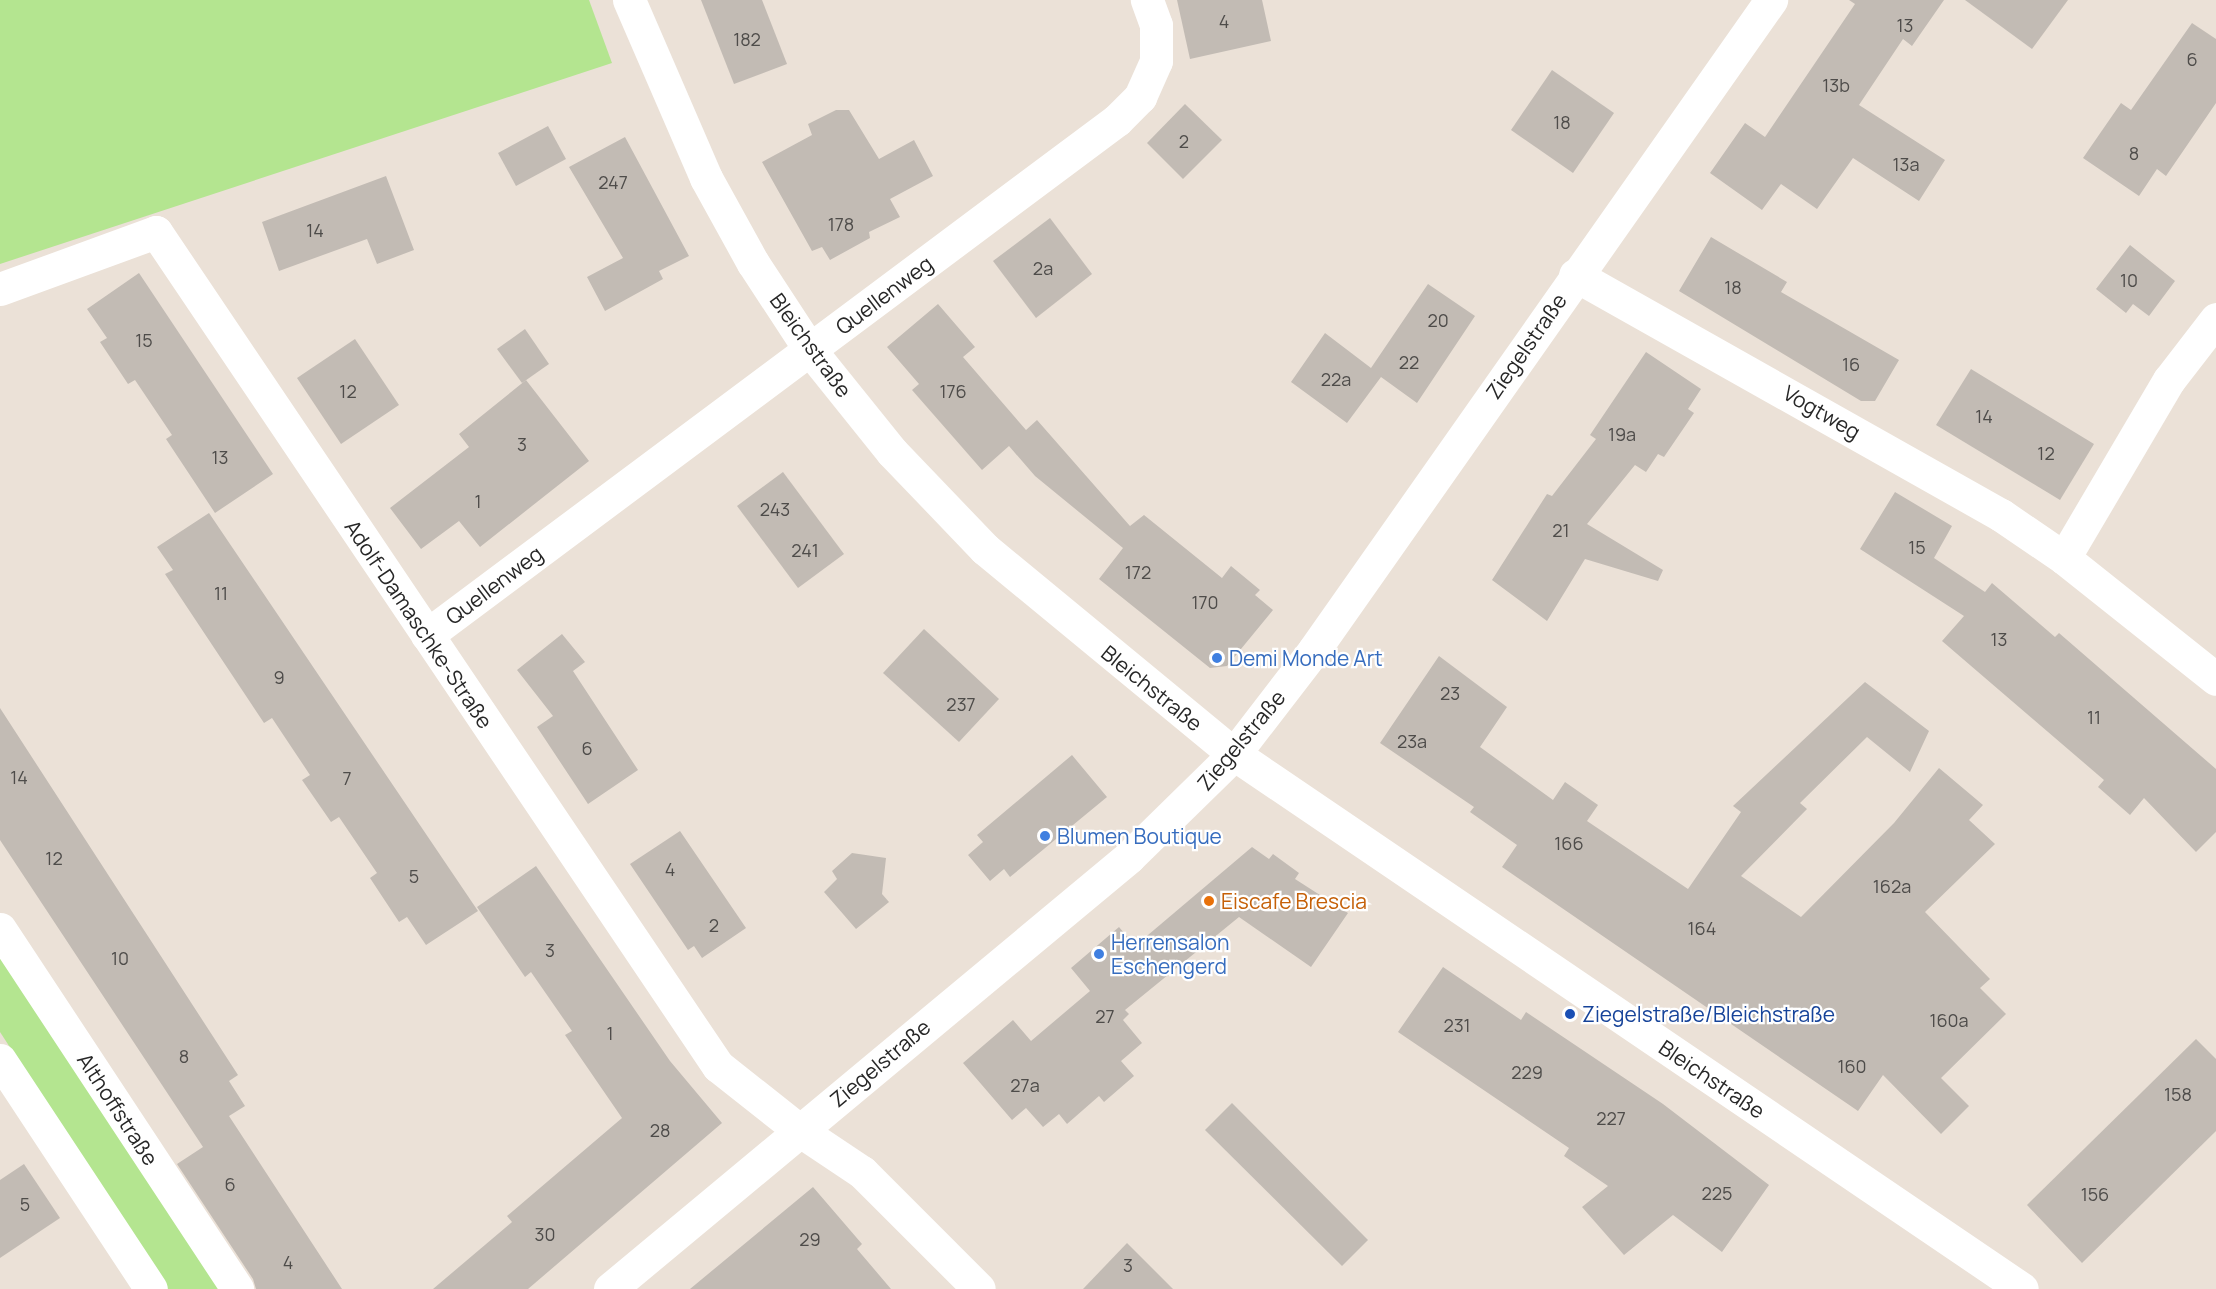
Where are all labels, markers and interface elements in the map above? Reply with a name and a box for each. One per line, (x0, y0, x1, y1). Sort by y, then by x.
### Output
house number: 4 (1219, 10, 1229, 32)
house number: 13 (1897, 14, 1913, 36)
house number: 182 (733, 28, 761, 50)
house number: 6 (2186, 48, 2198, 70)
house number: 13b (1822, 74, 1850, 96)
house number: 18 (1553, 111, 1571, 133)
house number: 2 (1179, 130, 1189, 152)
house number: 8 (2129, 142, 2139, 164)
house number: 13a (1893, 153, 1919, 175)
house number: 247 (598, 171, 628, 193)
house number: 178 (828, 213, 854, 235)
house number: 14 (306, 219, 324, 241)
street label: Quellenweg (831, 250, 937, 340)
house number: 2a (1033, 257, 1053, 279)
house number: 10 (2120, 269, 2138, 291)
house number: 18 (1724, 276, 1742, 298)
street label: Bleichstraße (765, 288, 857, 402)
street label: Ziegelstraße (1480, 288, 1572, 404)
house number: 20 (1427, 309, 1449, 331)
house number: 15 (135, 329, 153, 351)
house number: 22 (1399, 351, 1419, 373)
house number: 16 (1842, 353, 1860, 375)
house number: 22a (1321, 368, 1351, 390)
house number: 12 (339, 380, 357, 402)
house number: 176 (939, 380, 967, 402)
street label: Vogtweg (1779, 380, 1865, 444)
house number: 14 (1975, 405, 1993, 427)
house number: 19a (1608, 423, 1636, 445)
house number: 3 (517, 433, 527, 455)
house number: 12 (2037, 442, 2055, 464)
house number: 13 (212, 446, 228, 468)
house number: 1 (474, 490, 482, 512)
house number: 243 (760, 498, 790, 520)
street label: Adolf-Damaschke-Straße (340, 515, 498, 733)
house number: 21 (1552, 519, 1570, 541)
house number: 15 (1908, 536, 1926, 558)
house number: 241 (791, 539, 819, 561)
street label: Quellenweg (441, 540, 547, 630)
house number: 172 (1125, 561, 1151, 583)
house number: 11 (214, 582, 228, 604)
house number: 170 (1191, 591, 1219, 613)
house number: 13 (1991, 628, 2007, 650)
street label: Bleichstraße (1097, 640, 1207, 736)
place label: Demi Monde Art (1229, 645, 1383, 671)
marker: Demi Monde Art (1210, 651, 1224, 665)
house number: 9 (273, 666, 285, 688)
house number: 23 (1440, 682, 1460, 704)
street label: Ziegelstraße (1192, 685, 1290, 795)
house number: 237 (946, 693, 976, 715)
house number: 11 (2087, 706, 2101, 728)
house number: 23a (1397, 730, 1427, 752)
house number: 6 (581, 737, 593, 759)
house number: 14 (10, 766, 28, 788)
house number: 7 (342, 767, 352, 789)
place label: Blumen Boutique (1057, 823, 1222, 849)
marker: Blumen Boutique (1038, 829, 1052, 843)
house number: 166 (1554, 832, 1584, 854)
house number: 12 (45, 847, 63, 869)
house number: 4 (665, 858, 675, 880)
house number: 5 (409, 865, 419, 887)
house number: 162a (1873, 875, 1911, 897)
place label: Eiscafe Brescia (1221, 888, 1367, 914)
marker: Eiscafe Brescia (1202, 894, 1216, 908)
house number: 2 (709, 914, 719, 936)
house number: 164 (1688, 917, 1716, 939)
place label: Herrensalon Eschengerd (1111, 929, 1230, 979)
house number: 3 (545, 939, 555, 961)
house number: 10 (111, 947, 129, 969)
marker: Herrensalon Eschengerd (1092, 947, 1106, 961)
place label: Ziegelstraße/Bleichstraße (1582, 1001, 1835, 1027)
house number: 27 (1095, 1005, 1115, 1027)
marker: Ziegelstraße/Bleichstraße (1563, 1007, 1577, 1021)
house number: 160a (1929, 1009, 1969, 1031)
street label: Ziegelstraße (825, 1014, 935, 1112)
house number: 231 (1443, 1014, 1471, 1036)
house number: 1 (606, 1022, 614, 1044)
street label: Bleichstraße (1654, 1034, 1770, 1124)
house number: 8 (179, 1045, 189, 1067)
street label: Althoffstraße (72, 1048, 164, 1170)
house number: 160 (1837, 1055, 1867, 1077)
house number: 229 (1511, 1061, 1543, 1083)
house number: 27a (1010, 1074, 1040, 1096)
house number: 158 (2164, 1083, 2192, 1105)
house number: 227 (1596, 1107, 1626, 1129)
house number: 28 (650, 1119, 670, 1141)
house number: 6 (224, 1173, 236, 1195)
house number: 225 (1702, 1182, 1732, 1204)
house number: 156 (2081, 1183, 2109, 1205)
house number: 5 (20, 1193, 30, 1215)
house number: 30 (535, 1223, 555, 1245)
house number: 29 (799, 1228, 821, 1250)
house number: 4 (283, 1251, 293, 1273)
house number: 3 (1123, 1254, 1133, 1276)

